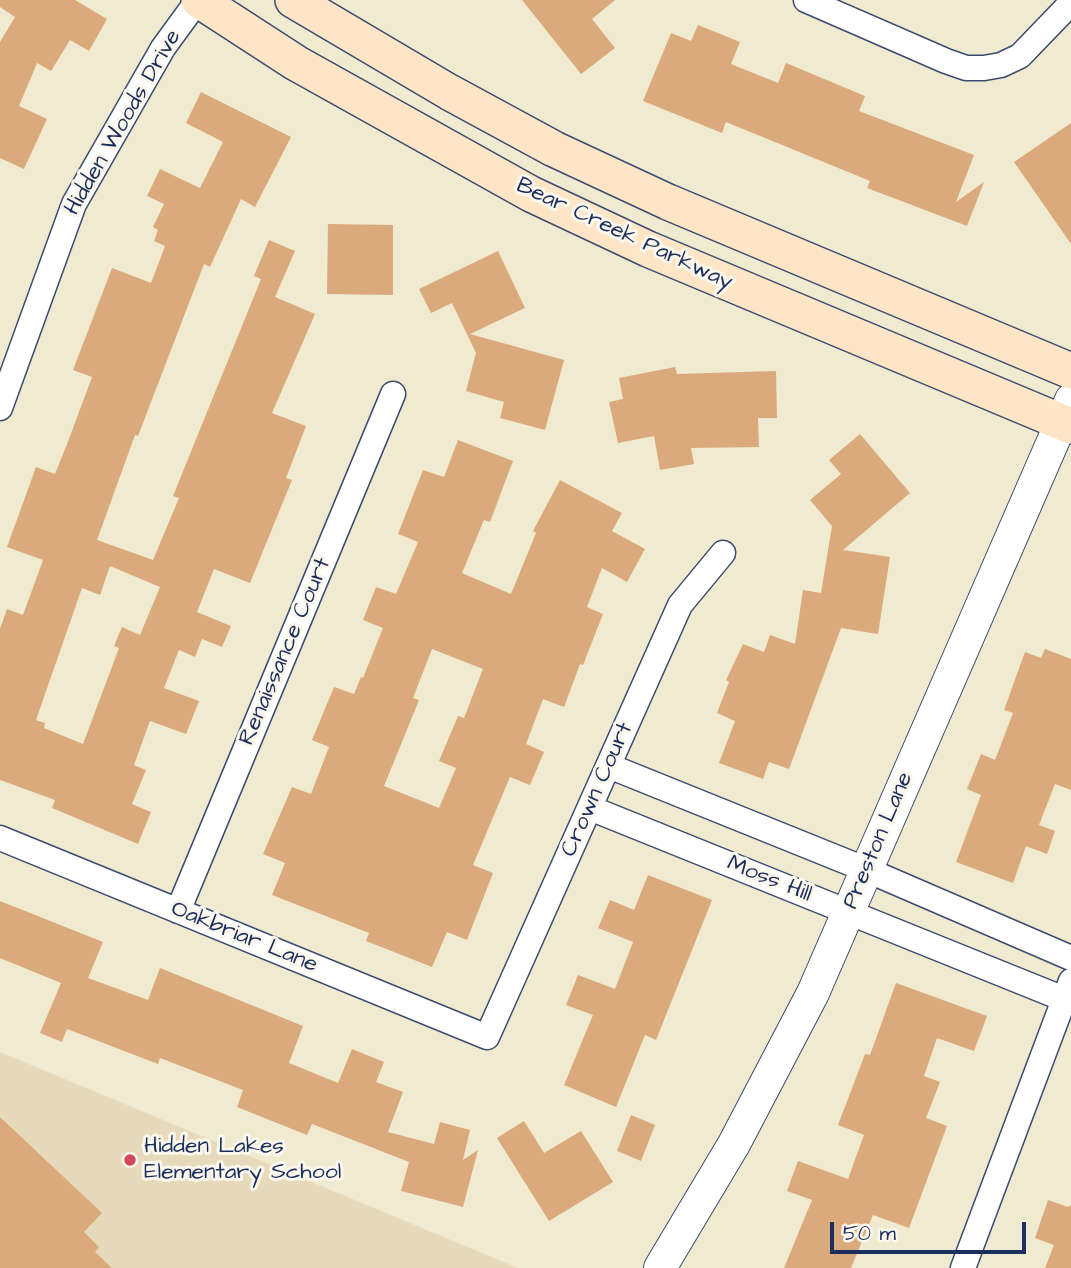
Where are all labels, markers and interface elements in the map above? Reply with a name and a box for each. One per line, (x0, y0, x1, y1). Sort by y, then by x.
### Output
street label: Hidden Woods Drive (60, 25, 188, 221)
street label: Bear Creek Parkway (511, 173, 737, 297)
street label: Renaissance Court (234, 554, 338, 750)
street label: Crown Court (556, 719, 640, 861)
street label: Preston Lane (838, 768, 920, 914)
street label: Moss Hill (723, 851, 815, 909)
street label: Oakbriar Lane (167, 896, 321, 980)
place label: Hidden Lakes Elementary School (144, 1133, 341, 1187)
marker: Hidden Lakes Elementary School (122, 1152, 138, 1168)
scale bar (833, 1208, 1029, 1252)
text: 50 m (843, 1219, 896, 1248)

